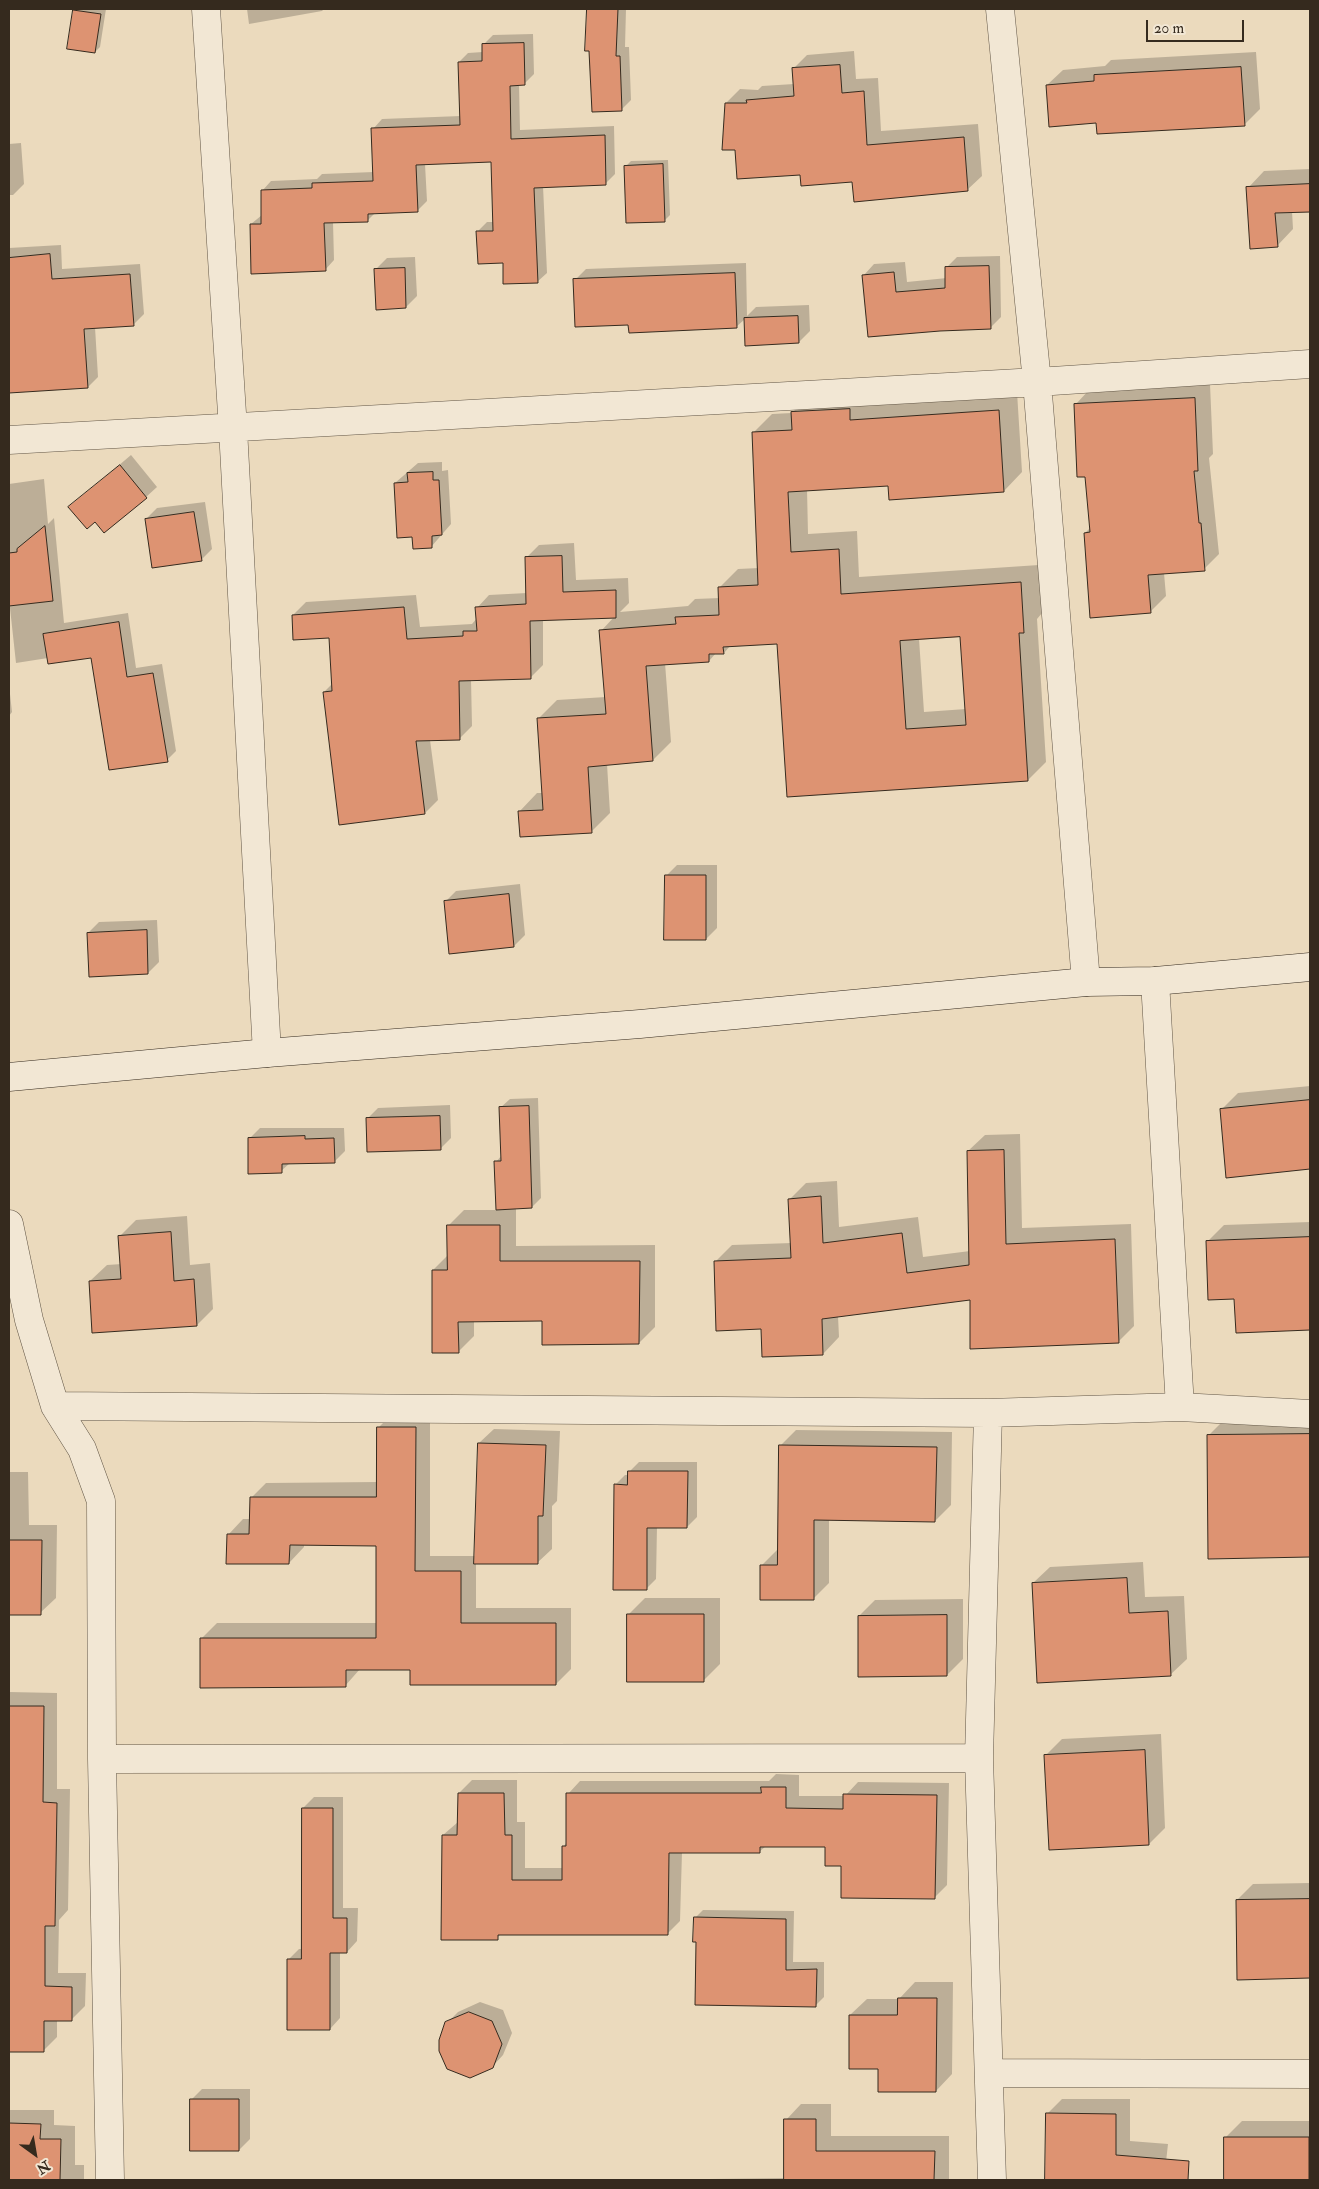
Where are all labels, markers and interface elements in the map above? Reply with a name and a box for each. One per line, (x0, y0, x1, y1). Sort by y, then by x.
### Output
scale bar (1149, 10, 1246, 42)
text: 20 m (1154, 19, 1184, 38)
north arrow (10, 2129, 60, 2179)
text: N (33, 2157, 53, 2178)

